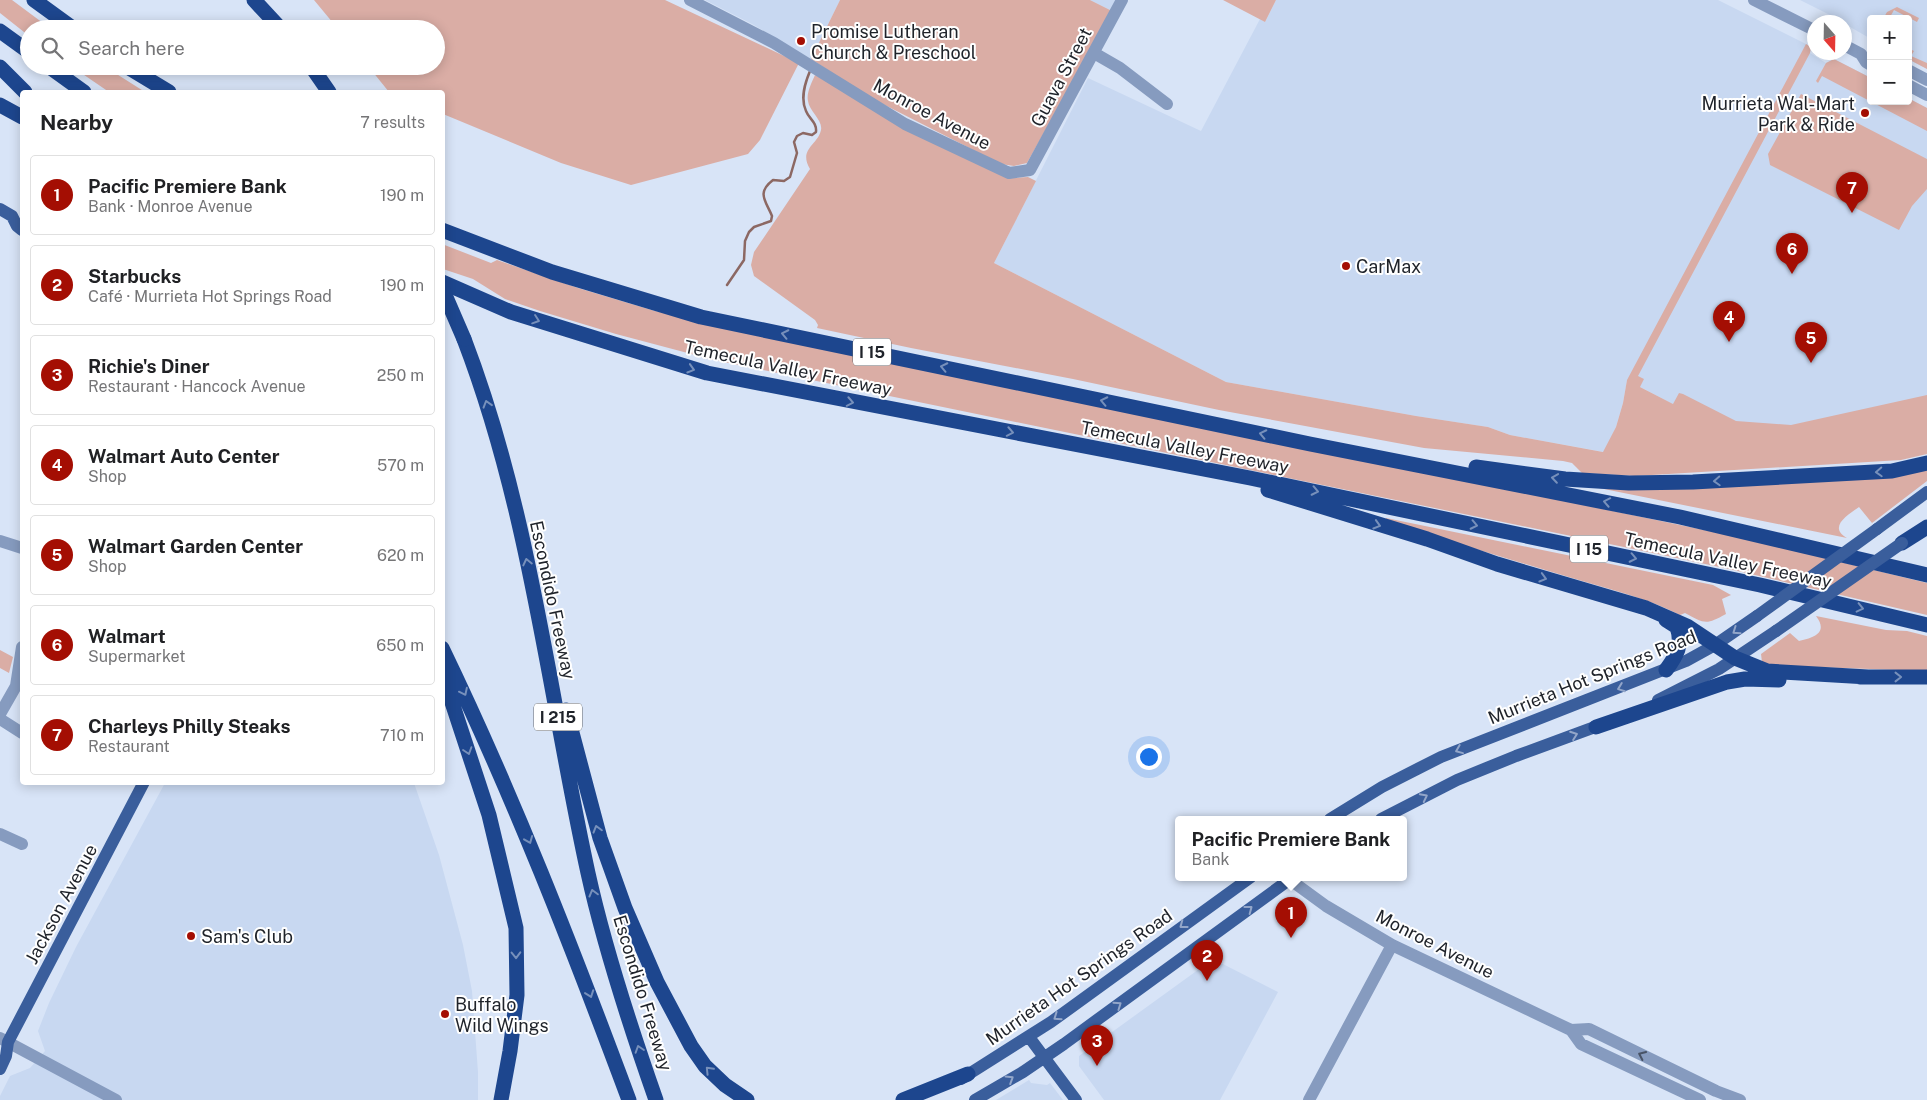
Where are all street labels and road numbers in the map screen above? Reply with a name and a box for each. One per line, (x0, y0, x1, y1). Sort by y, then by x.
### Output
street label: Guava Street (1026, 24, 1096, 130)
street label: Monroe Avenue (870, 74, 994, 154)
street label: Temecula Valley Freeway (682, 336, 894, 400)
road number: I 15 (853, 338, 891, 366)
street label: Temecula Valley Freeway (1079, 417, 1291, 478)
street label: Escondido Freeway (526, 519, 580, 682)
street label: Temecula Valley Freeway (1622, 528, 1834, 592)
road number: I 15 (1570, 536, 1608, 562)
street label: Murrieta Hot Springs Road (1485, 626, 1699, 728)
road number: I 215 (534, 704, 582, 730)
street label: Jackson Avenue (21, 841, 101, 967)
street label: Murrieta Hot Springs Road (982, 905, 1176, 1049)
street label: Monroe Avenue (1372, 905, 1498, 983)
street label: Escondido Freeway (609, 913, 677, 1074)

